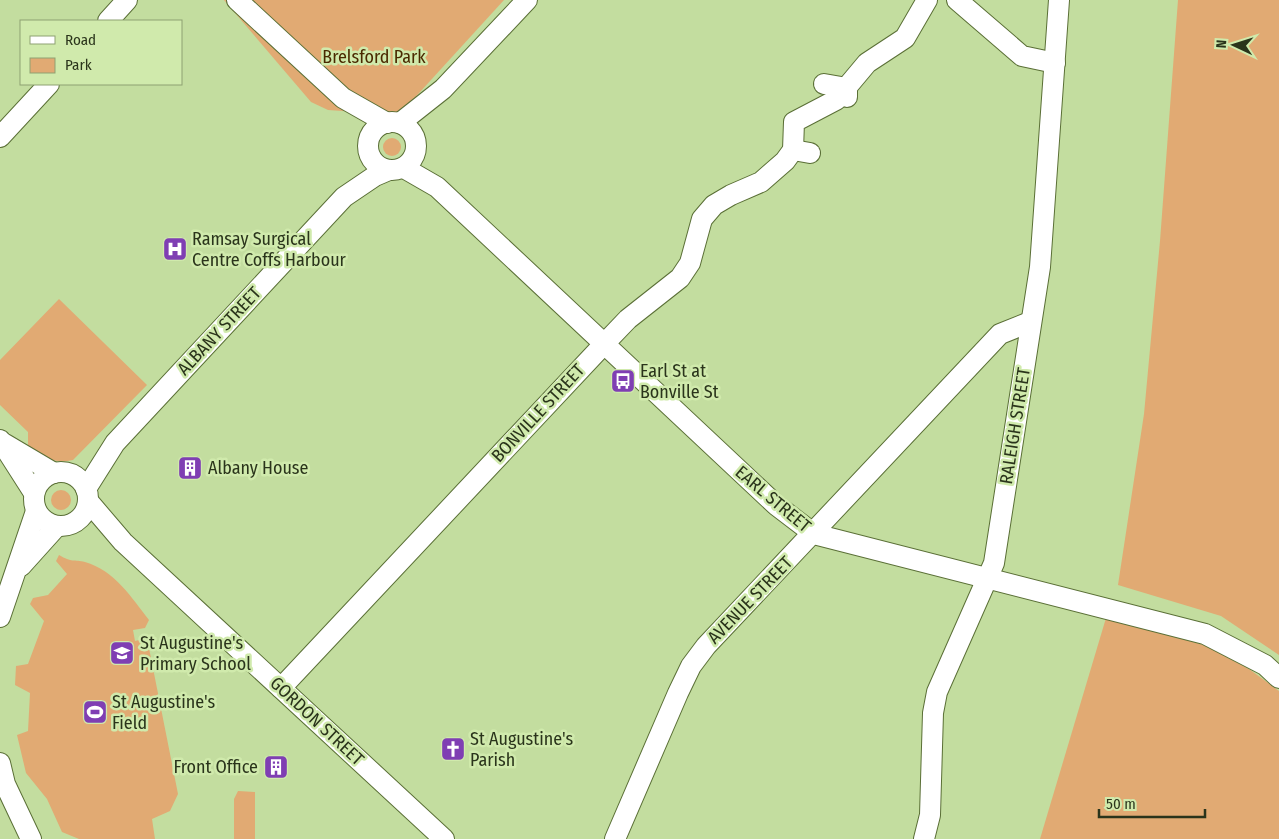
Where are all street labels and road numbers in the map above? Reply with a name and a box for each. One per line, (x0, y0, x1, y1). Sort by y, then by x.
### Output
street label: ALBANY STREET (173, 282, 266, 380)
street label: BONVILLE STREET (487, 359, 590, 467)
street label: RALEIGH STREET (995, 365, 1035, 486)
street label: EARL STREET (731, 461, 816, 537)
street label: AVENUE STREET (703, 551, 798, 648)
street label: GORDON STREET (266, 672, 369, 770)

